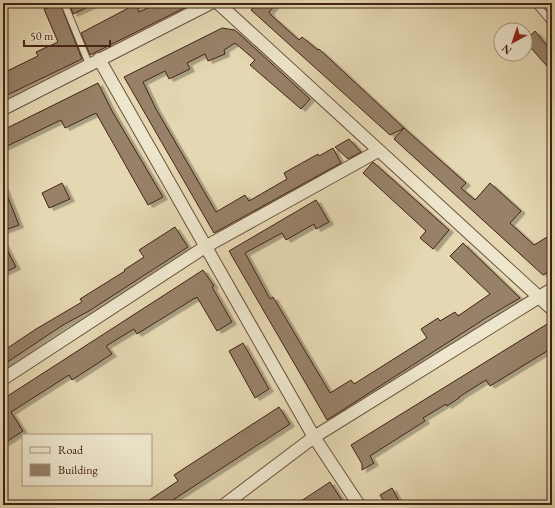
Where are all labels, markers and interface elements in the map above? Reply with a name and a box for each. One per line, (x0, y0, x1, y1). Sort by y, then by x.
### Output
scale bar (24, 22, 110, 48)
north arrow (493, 22, 533, 62)
text: 50 m (30, 28, 54, 44)
text: N (499, 41, 514, 58)
legend (22, 434, 152, 486)
text: Road (58, 442, 84, 458)
text: Building (58, 462, 99, 478)

